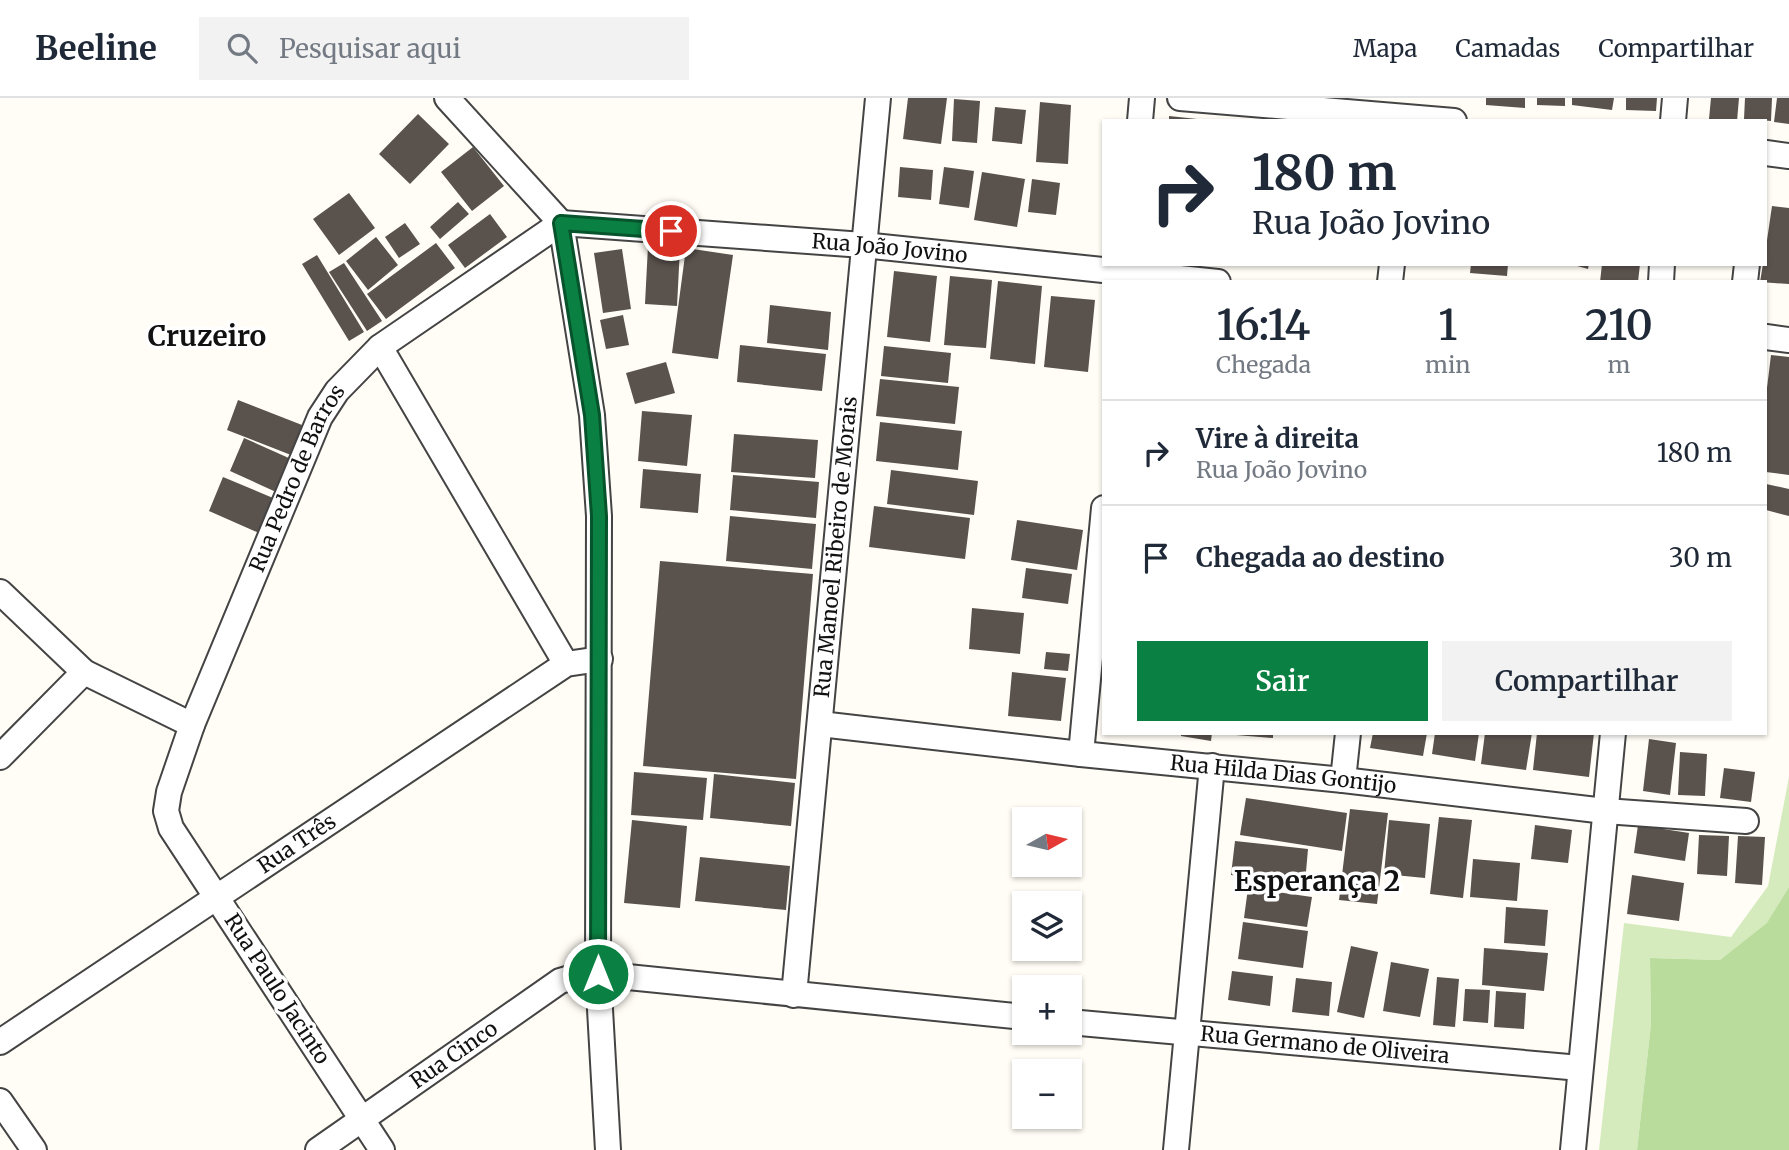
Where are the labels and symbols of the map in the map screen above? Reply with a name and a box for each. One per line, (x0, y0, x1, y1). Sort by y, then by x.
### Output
pin (641, 201, 701, 261)
street label: Rua João Jovino (811, 227, 969, 269)
district label: Cruzeiro (148, 318, 266, 354)
street label: Rua Pedro de Barros (243, 379, 351, 576)
street label: Rua Manoel Ribeiro de Morais (808, 395, 863, 699)
street label: Rua Hilda Dias Gontijo (1169, 749, 1398, 799)
street label: Rua Três (252, 807, 341, 879)
north arrow (1012, 807, 1082, 877)
district label: Esperança 2 (1234, 863, 1400, 899)
street label: Rua Paulo Jacinto (219, 908, 336, 1069)
position arrow (561, 937, 635, 1011)
street label: Rua Cinco (405, 1015, 503, 1094)
street label: Rua Germano de Oliveira (1199, 1020, 1451, 1069)

